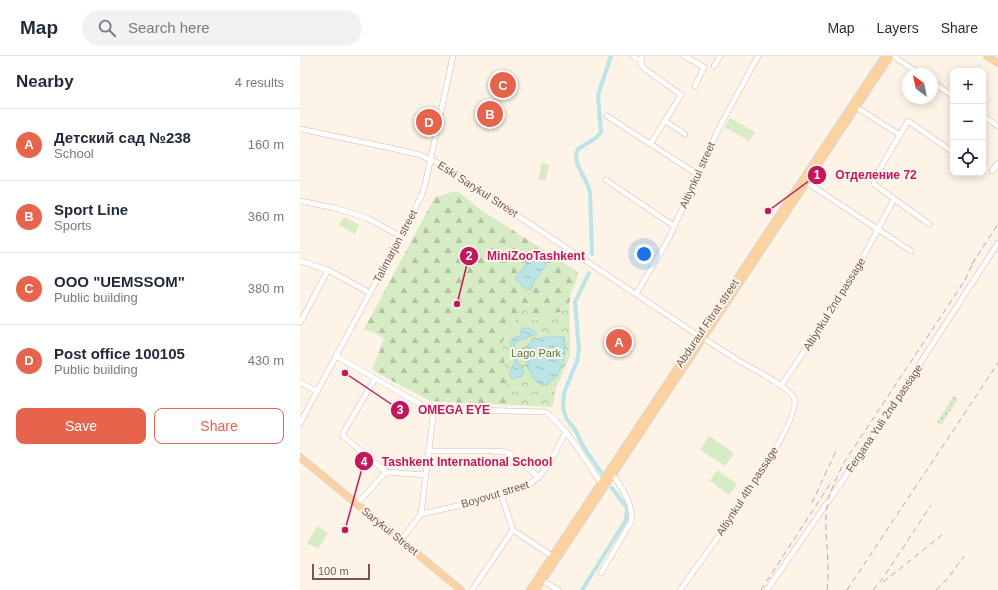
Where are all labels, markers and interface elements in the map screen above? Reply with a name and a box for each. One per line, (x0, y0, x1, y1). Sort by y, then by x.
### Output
search box (82, 10, 362, 46)
text: Map (20, 17, 58, 38)
icon: search (96, 17, 118, 39)
text: Search here (128, 19, 210, 36)
text: Map (827, 20, 855, 36)
text: Layers (877, 20, 919, 36)
text: Share (941, 20, 978, 36)
north arrow (902, 68, 938, 104)
map controls (950, 68, 986, 176)
button: + (950, 68, 986, 104)
pin: C (490, 70, 516, 100)
text: Nearby (16, 72, 74, 91)
text: 4 results (235, 75, 284, 90)
pin: B (477, 99, 503, 129)
button: − (950, 104, 986, 140)
pin: D (416, 107, 442, 137)
text: Детский сад №238 (54, 129, 191, 146)
text: A (24, 137, 34, 152)
text: 160 m (248, 137, 284, 152)
street label: Altiynkul street (677, 140, 717, 210)
button: locate (950, 140, 986, 176)
text: School (54, 146, 94, 161)
street label: Eski Sarykul Street (436, 159, 520, 219)
callout: Отделение 72 (807, 163, 924, 187)
text: 1 (814, 168, 821, 182)
text: Отделение 72 (835, 168, 917, 182)
text: Sport Line (54, 201, 128, 218)
street label: Talimarjon street (371, 208, 419, 284)
text: B (24, 209, 34, 224)
text: 360 m (248, 209, 284, 224)
text: Sports (54, 218, 92, 233)
callout: MiniZooTashkent (459, 244, 593, 268)
your location (634, 244, 654, 264)
text: 2 (466, 249, 473, 263)
text: MiniZooTashkent (487, 249, 585, 263)
street label: Altiynkul 2nd passage (801, 255, 867, 353)
text: ООО "UEMSSOM" (54, 273, 185, 290)
street label: Abdurauf Fitrat street (673, 277, 741, 369)
text: C (24, 281, 34, 296)
text: 380 m (248, 281, 284, 296)
text: Public building (54, 290, 138, 305)
pin: A (606, 327, 632, 357)
text: Post office 100105 (54, 345, 185, 362)
park label: Lago Park (511, 347, 562, 359)
text: D (24, 353, 34, 368)
text: 430 m (248, 353, 284, 368)
text: Public building (54, 362, 138, 377)
street label: Fergana Yuli 2nd passage (843, 362, 925, 474)
callout: OMEGA EYE (390, 398, 499, 422)
text: 3 (397, 403, 404, 417)
text: OMEGA EYE (418, 403, 490, 417)
button: Save (16, 408, 146, 444)
button: Share (154, 408, 284, 444)
street label: Altiynkul 4th passage (714, 444, 780, 538)
callout: Tashkent International School (354, 449, 561, 473)
text: 4 (361, 455, 368, 469)
text: Tashkent International School (382, 455, 552, 469)
street label: Boyovut street (460, 478, 530, 510)
street label: Sarykul Street (359, 505, 421, 557)
scale bar (312, 562, 370, 581)
text: 100 m (318, 565, 349, 577)

